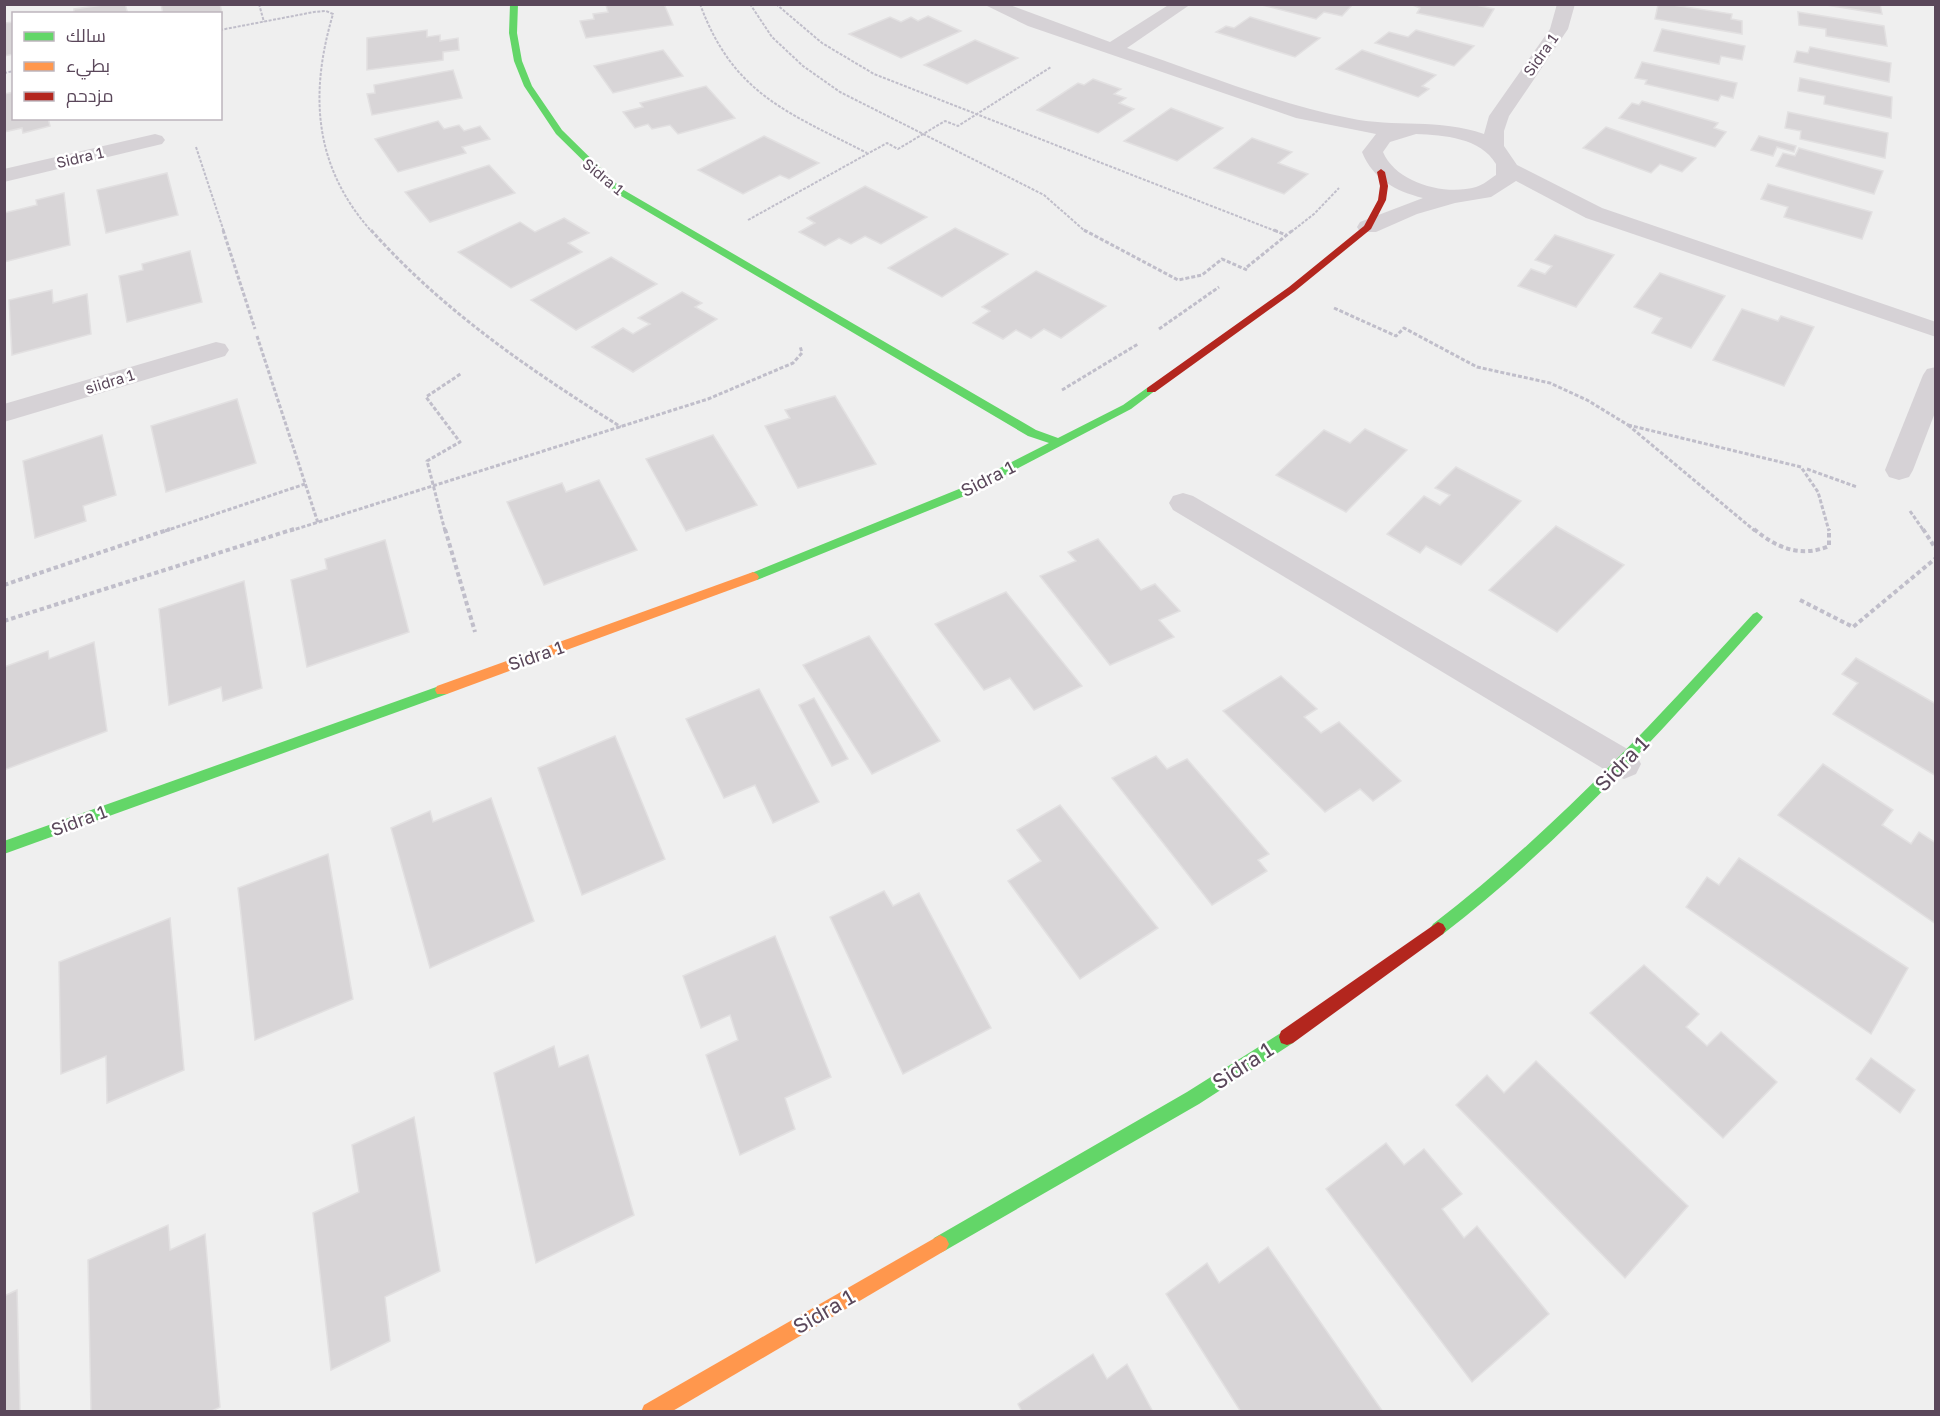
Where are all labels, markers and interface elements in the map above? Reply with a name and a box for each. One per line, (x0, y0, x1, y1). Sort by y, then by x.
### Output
legend (12, 12, 222, 120)
text: سالك (66, 24, 106, 46)
street label: Sidra 1 (1519, 30, 1561, 79)
text: بطيء (66, 54, 110, 80)
text: مزدحم (66, 84, 114, 108)
street label: Sidra 1 (54, 143, 105, 171)
street label: Sidra 1 (579, 154, 628, 198)
street label: siidra 1 (83, 365, 136, 397)
street label: Sidra 1 (957, 455, 1018, 501)
street label: Sidra 1 (505, 635, 567, 675)
street label: Sidra 1 (1589, 730, 1654, 797)
street label: Sidra 1 (48, 800, 110, 840)
street label: Sidra 1 (1207, 1036, 1278, 1094)
street label: Sidra 1 (788, 1283, 859, 1339)

